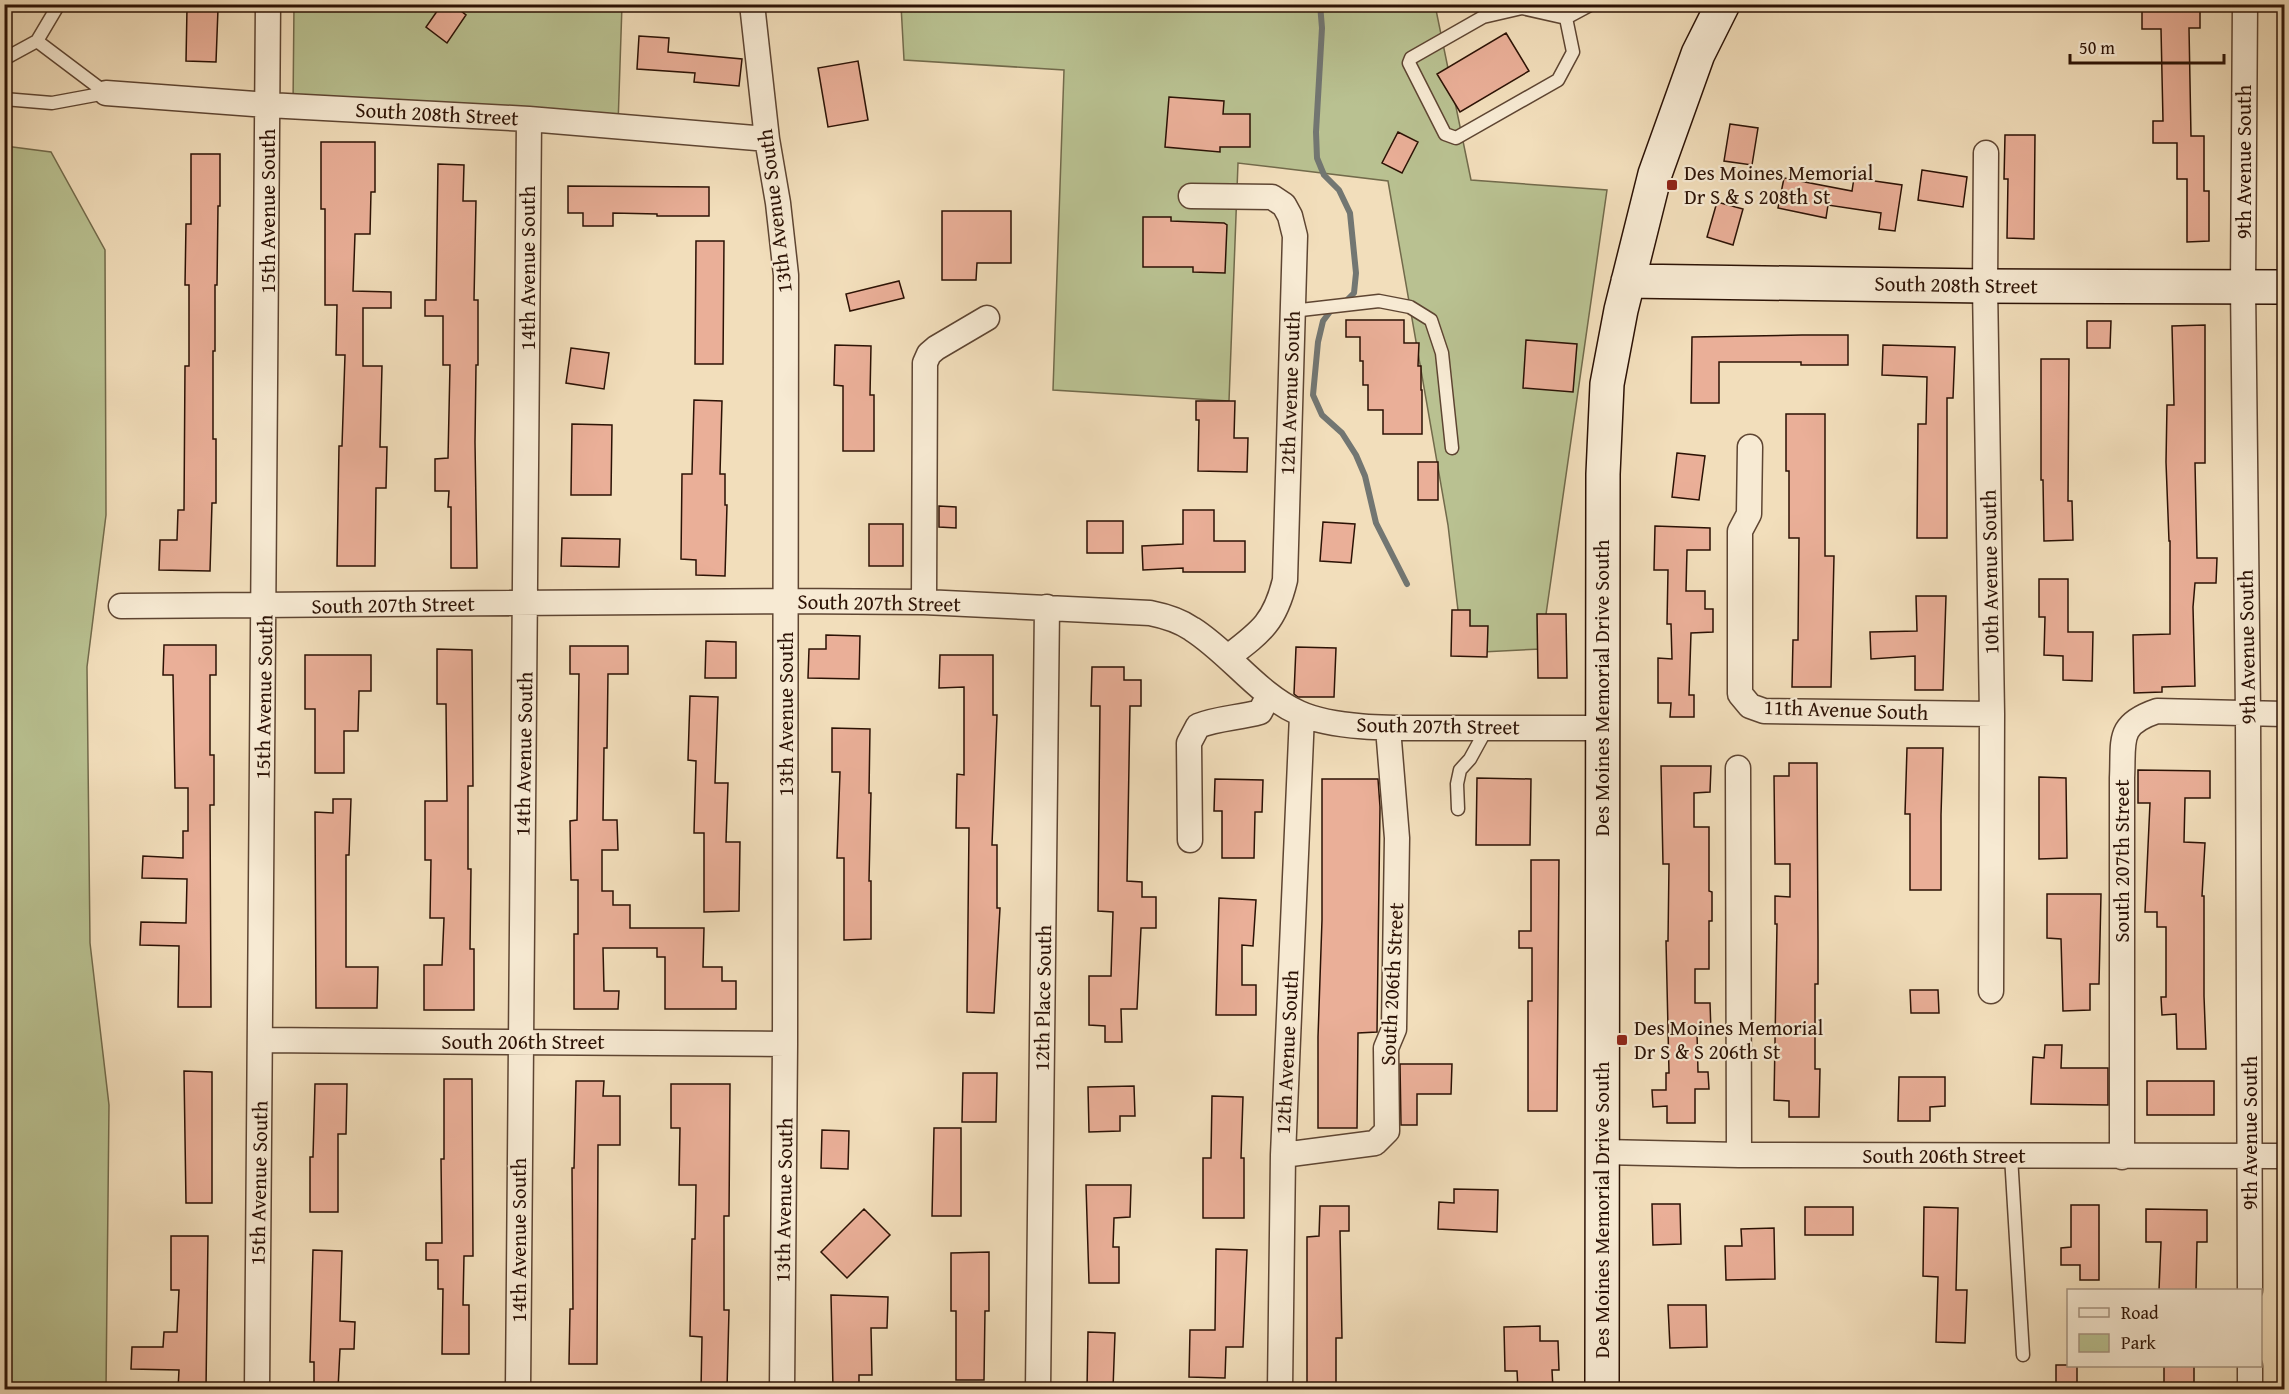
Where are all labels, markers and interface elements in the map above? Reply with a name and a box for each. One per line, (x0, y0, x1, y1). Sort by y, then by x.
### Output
scale bar (2070, 27, 2224, 65)
text: 50 m (2079, 34, 2115, 61)
street label: 9th Avenue South (2228, 84, 2259, 239)
street label: South 208th Street (355, 94, 520, 133)
street label: 13th Avenue South (749, 127, 800, 295)
street label: 15th Avenue South (252, 128, 283, 293)
place label: Des Moines Memorial Dr S & S 208th St (1684, 157, 1873, 212)
marker: Des Moines Memorial Dr S & S 208th St (1665, 178, 1679, 192)
street label: 14th Avenue South (512, 185, 543, 350)
street label: South 208th Street (1874, 268, 2039, 301)
street label: 12th Avenue South (1271, 310, 1308, 476)
street label: 10th Avenue South (1973, 489, 2006, 655)
street label: Des Moines Memorial Drive South (1586, 539, 1617, 837)
street label: 9th Avenue South (2230, 569, 2263, 725)
street label: South 207th Street (797, 586, 962, 619)
street label: South 207th Street (311, 588, 476, 621)
street label: 15th Avenue South (247, 614, 280, 780)
street label: 13th Avenue South (770, 631, 801, 796)
street label: 14th Avenue South (507, 671, 540, 837)
street label: 11th Avenue South (1763, 691, 1929, 728)
street label: South 207th Street (1356, 709, 1521, 742)
street label: South 207th Street (2106, 779, 2137, 943)
street label: South 206th Street (1372, 901, 1411, 1066)
street label: 12th Place South (1026, 924, 1059, 1072)
street label: 12th Avenue South (1267, 969, 1306, 1135)
place label: Des Moines Memorial Dr S & S 206th St (1634, 1012, 1823, 1067)
street label: South 206th Street (441, 1026, 605, 1057)
marker: Des Moines Memorial Dr S & S 206th St (1615, 1033, 1629, 1047)
street label: 9th Avenue South (2234, 1055, 2265, 1210)
street label: Des Moines Memorial Drive South (1586, 1061, 1617, 1359)
street label: 15th Avenue South (242, 1100, 275, 1266)
street label: 13th Avenue South (767, 1117, 800, 1283)
street label: South 206th Street (1862, 1140, 2026, 1171)
street label: 14th Avenue South (503, 1157, 534, 1322)
legend (2067, 1289, 2262, 1367)
text: Road (2121, 1299, 2159, 1326)
text: Park (2121, 1329, 2157, 1356)

